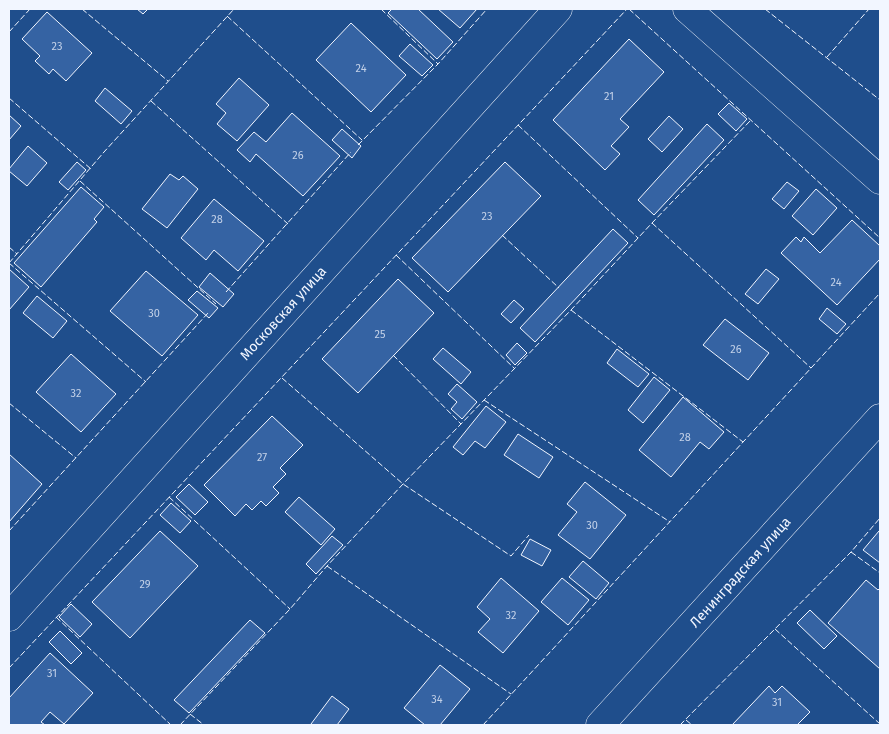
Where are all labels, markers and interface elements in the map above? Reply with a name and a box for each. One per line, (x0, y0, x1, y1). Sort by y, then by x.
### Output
house number: 23 (52, 40, 62, 53)
house number: 24 (356, 62, 367, 75)
house number: 21 (604, 90, 614, 103)
house number: 26 (292, 149, 304, 162)
house number: 23 (482, 210, 492, 223)
house number: 28 (211, 213, 223, 226)
street label: Московская улица (237, 263, 330, 364)
house number: 24 (831, 276, 842, 289)
house number: 30 (148, 307, 160, 320)
house number: 25 (375, 328, 386, 341)
house number: 26 (730, 343, 742, 356)
house number: 32 (71, 387, 81, 400)
house number: 28 (679, 431, 691, 444)
house number: 27 (257, 451, 267, 464)
street label: Ленинградская улица (686, 513, 795, 631)
house number: 30 (586, 519, 598, 532)
house number: 29 (139, 578, 151, 591)
house number: 32 (506, 609, 516, 622)
house number: 31 (47, 667, 57, 680)
house number: 34 (431, 693, 443, 706)
house number: 31 (772, 696, 782, 709)

